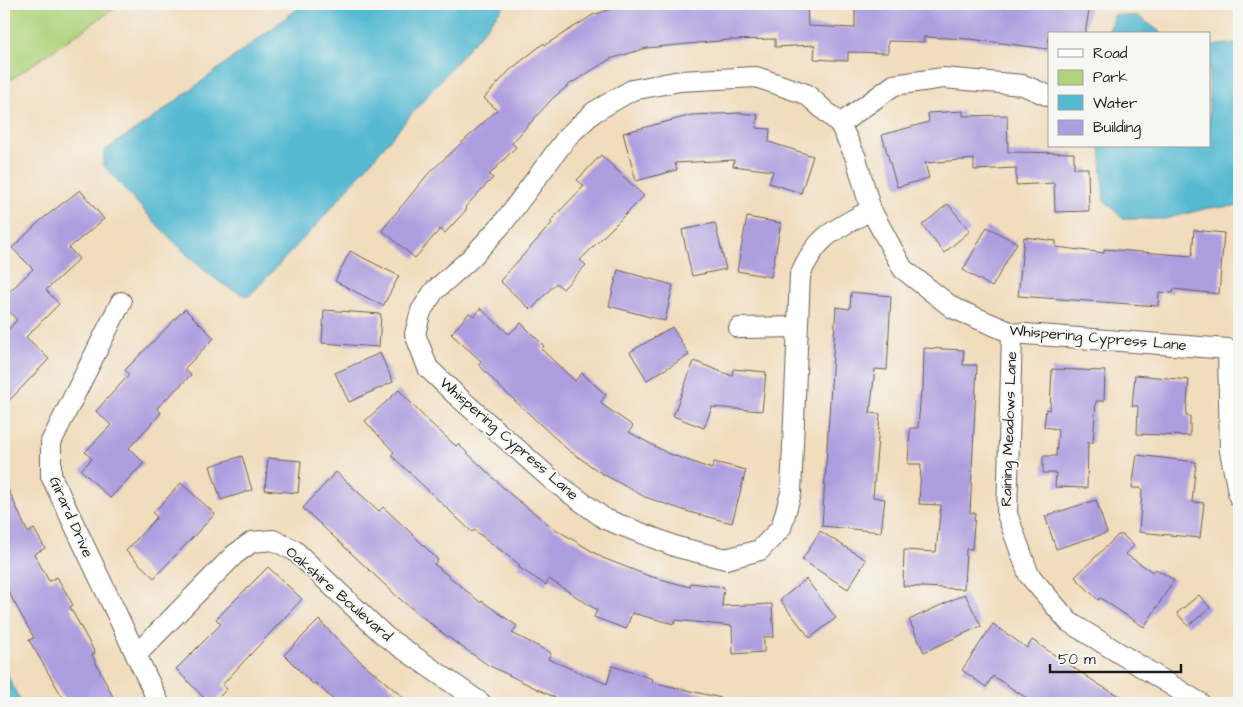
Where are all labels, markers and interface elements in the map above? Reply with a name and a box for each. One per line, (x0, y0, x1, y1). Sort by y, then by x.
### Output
legend (1048, 32, 1210, 148)
text: Road (1093, 43, 1128, 64)
text: Park (1093, 67, 1128, 88)
text: Water (1093, 93, 1137, 114)
text: Building (1093, 117, 1141, 139)
street label: Whispering Cypress Lane (1008, 320, 1188, 357)
street label: Raining Meadows Lane (996, 351, 1023, 507)
street label: Whispering Cypress Lane (434, 373, 583, 506)
street label: Girard Drive (44, 473, 98, 561)
street label: Oakshire Boulevard (281, 542, 397, 646)
scale bar (1050, 642, 1182, 674)
text: 50 m (1058, 649, 1096, 670)

